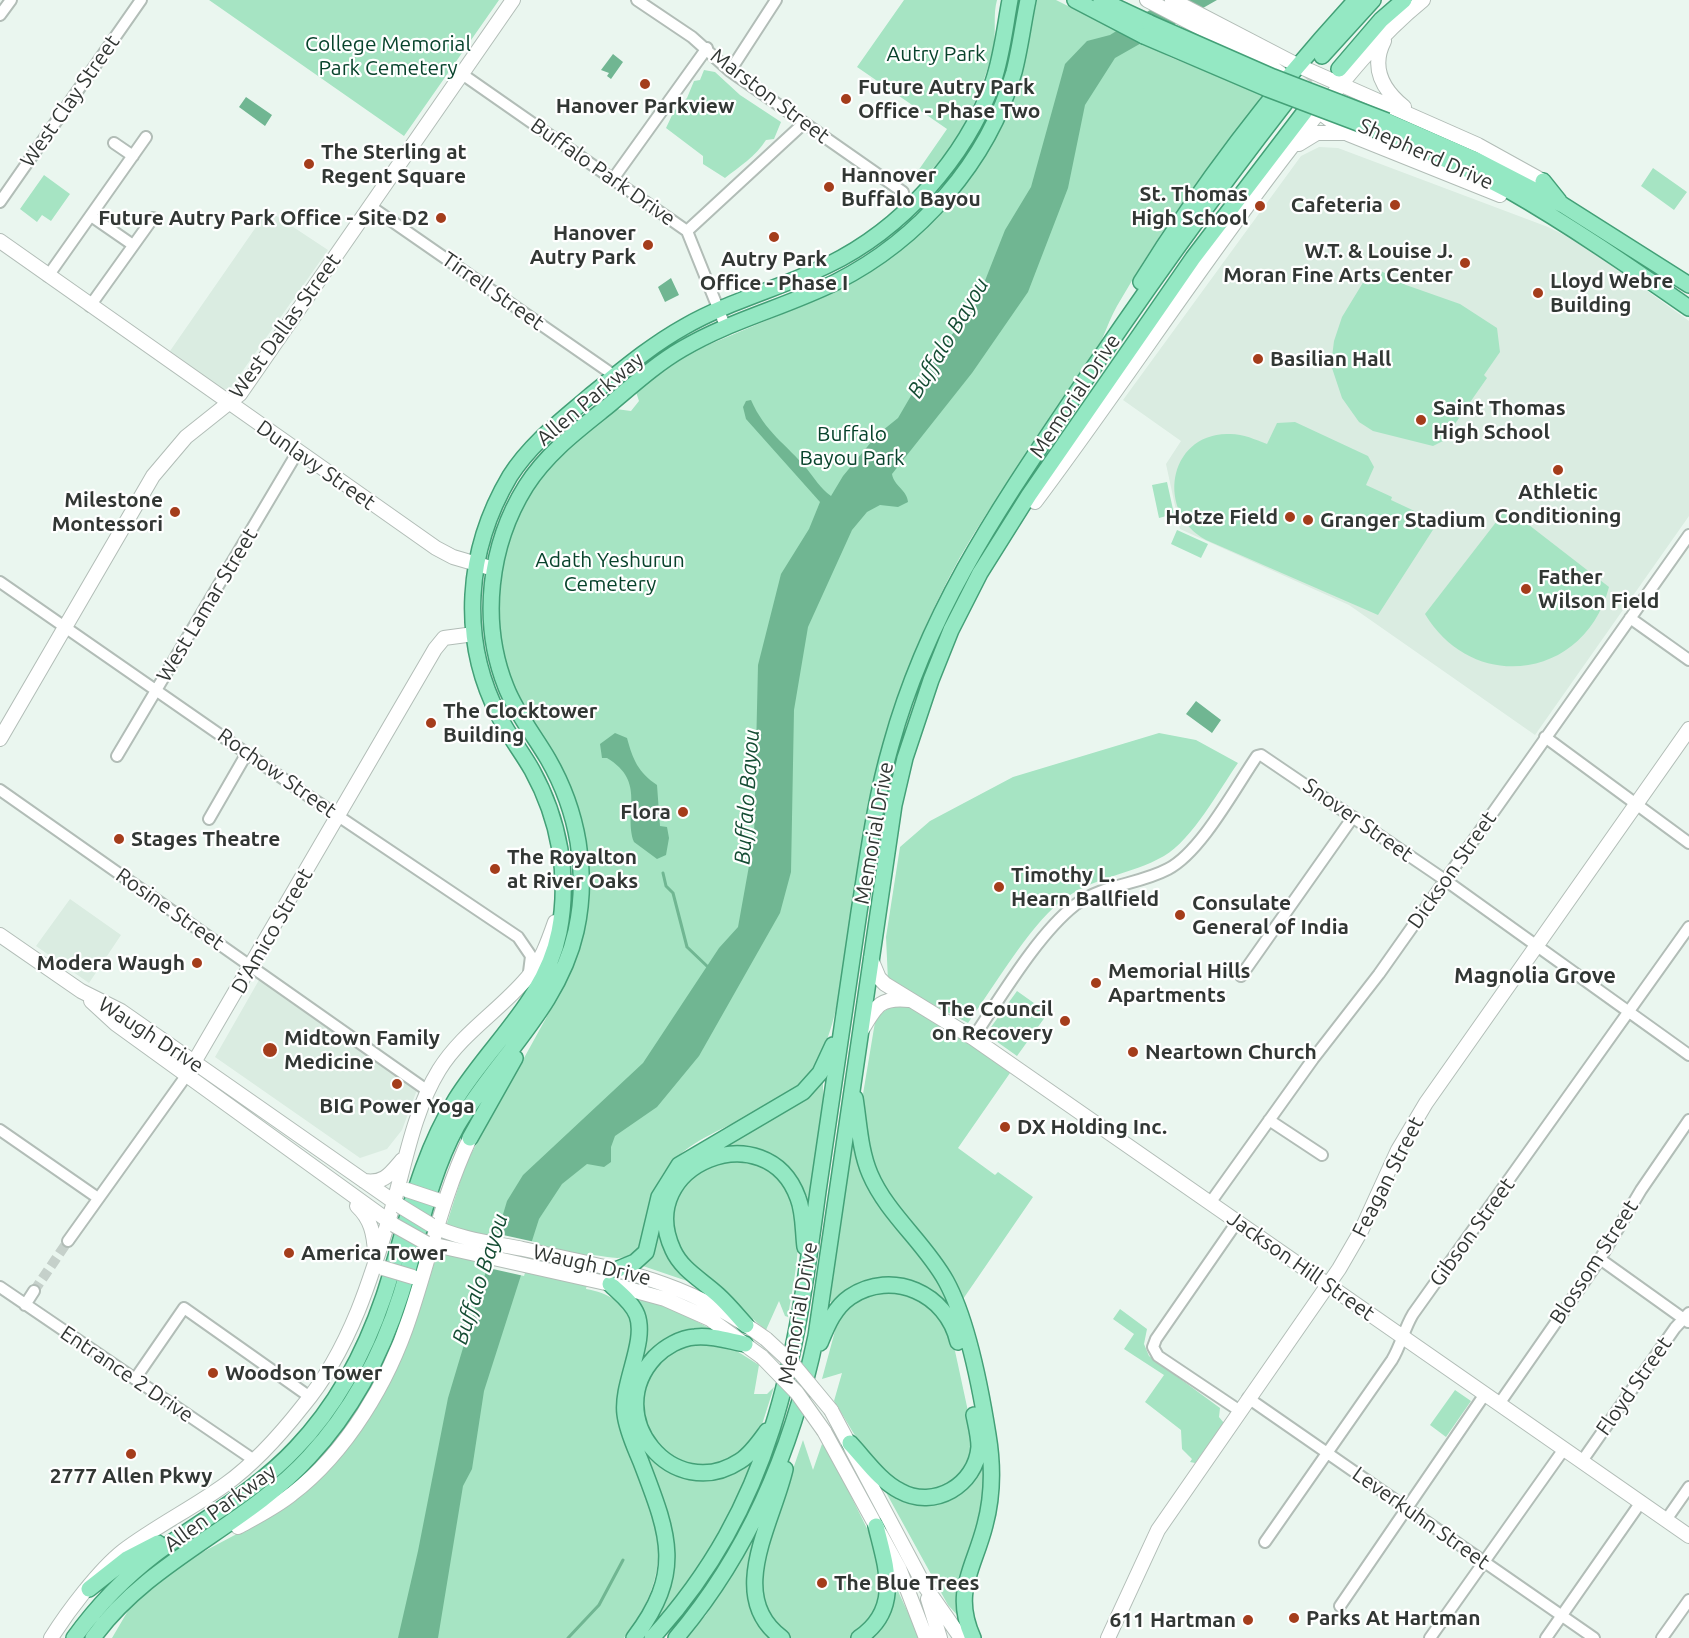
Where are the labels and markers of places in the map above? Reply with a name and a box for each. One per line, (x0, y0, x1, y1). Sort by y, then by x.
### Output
place label: Future Autry Park Office - Phase Two (858, 74, 1040, 124)
marker: Hanover Parkview (638, 77, 652, 91)
marker: Future Autry Park Office - Phase Two (839, 92, 853, 106)
place label: Hanover Parkview (556, 93, 734, 119)
place label: The Sterling at Regent Square (321, 139, 467, 189)
marker: The Sterling at Regent Square (302, 157, 316, 171)
place label: Hannover Buffalo Bayou (841, 162, 981, 212)
marker: Hannover Buffalo Bayou (822, 180, 836, 194)
place label: St. Thomas High School (1131, 181, 1248, 231)
place label: Cafeteria (1291, 192, 1383, 218)
marker: Cafeteria (1388, 198, 1402, 212)
marker: St. Thomas High School (1253, 199, 1267, 213)
place label: Future Autry Park Office - Site D2 (98, 205, 429, 231)
marker: Future Autry Park Office - Site D2 (434, 211, 448, 225)
place label: Hanover Autry Park (530, 220, 636, 270)
marker: Autry Park Office - Phase I (767, 230, 781, 244)
marker: Hanover Autry Park (641, 238, 655, 252)
place label: W.T. & Louise J. Moran Fine Arts Center (1223, 238, 1453, 288)
place label: Autry Park Office - Phase I (700, 246, 848, 296)
marker: W.T. & Louise J. Moran Fine Arts Center (1458, 256, 1472, 270)
place label: Lloyd Webre Building (1550, 268, 1673, 318)
marker: Lloyd Webre Building (1531, 286, 1545, 300)
place label: Basilian Hall (1270, 346, 1391, 372)
marker: Basilian Hall (1251, 352, 1265, 366)
place label: Saint Thomas High School (1433, 395, 1566, 445)
marker: Saint Thomas High School (1414, 413, 1428, 427)
marker: Athletic Conditioning (1551, 463, 1565, 477)
place label: Athletic Conditioning (1495, 479, 1621, 529)
place label: Milestone Montessori (52, 487, 163, 537)
place label: Hotze Field (1165, 504, 1278, 530)
marker: Milestone Montessori (168, 505, 182, 519)
place label: Granger Stadium (1320, 507, 1486, 533)
marker: Hotze Field (1283, 510, 1297, 524)
marker: Granger Stadium (1301, 513, 1315, 527)
place label: Father Wilson Field (1538, 564, 1659, 614)
marker: Father Wilson Field (1519, 582, 1533, 596)
place label: The Clocktower Building (443, 698, 597, 748)
marker: The Clocktower Building (424, 716, 438, 730)
place label: Flora (620, 799, 671, 825)
marker: Flora (676, 805, 690, 819)
place label: Stages Theatre (131, 826, 280, 852)
marker: Stages Theatre (112, 832, 126, 846)
place label: The Royalton at River Oaks (507, 844, 638, 894)
marker: The Royalton at River Oaks (488, 862, 502, 876)
place label: Timothy L. Hearn Ballfield (1011, 862, 1159, 912)
marker: Timothy L. Hearn Ballfield (992, 880, 1006, 894)
place label: Consulate General of India (1192, 890, 1349, 940)
marker: Consulate General of India (1173, 908, 1187, 922)
place label: Modera Waugh (37, 950, 185, 976)
marker: Modera Waugh (190, 956, 204, 970)
place label: Memorial Hills Apartments (1108, 958, 1250, 1008)
marker: Memorial Hills Apartments (1089, 976, 1103, 990)
place label: The Council on Recovery (932, 996, 1053, 1046)
marker: The Council on Recovery (1058, 1014, 1072, 1028)
place label: Midtown Family Medicine (284, 1025, 440, 1075)
place label: Neartown Church (1145, 1039, 1317, 1065)
marker: Midtown Family Medicine (261, 1041, 279, 1059)
marker: Neartown Church (1126, 1045, 1140, 1059)
marker: BIG Power Yoga (390, 1077, 404, 1091)
place label: BIG Power Yoga (319, 1093, 475, 1119)
place label: DX Holding Inc. (1017, 1114, 1167, 1140)
marker: DX Holding Inc. (998, 1120, 1012, 1134)
place label: America Tower (301, 1240, 447, 1266)
marker: America Tower (282, 1246, 296, 1260)
place label: Woodson Tower (225, 1360, 382, 1386)
marker: Woodson Tower (206, 1366, 220, 1380)
marker: 2777 Allen Pkwy (124, 1447, 138, 1461)
place label: 2777 Allen Pkwy (50, 1463, 212, 1489)
place label: The Blue Trees (834, 1570, 980, 1596)
marker: The Blue Trees (815, 1576, 829, 1590)
place label: Parks At Hartman (1306, 1605, 1481, 1631)
place label: 611 Hartman (1109, 1607, 1236, 1633)
marker: Parks At Hartman (1287, 1611, 1301, 1625)
marker: 611 Hartman (1241, 1613, 1255, 1627)

